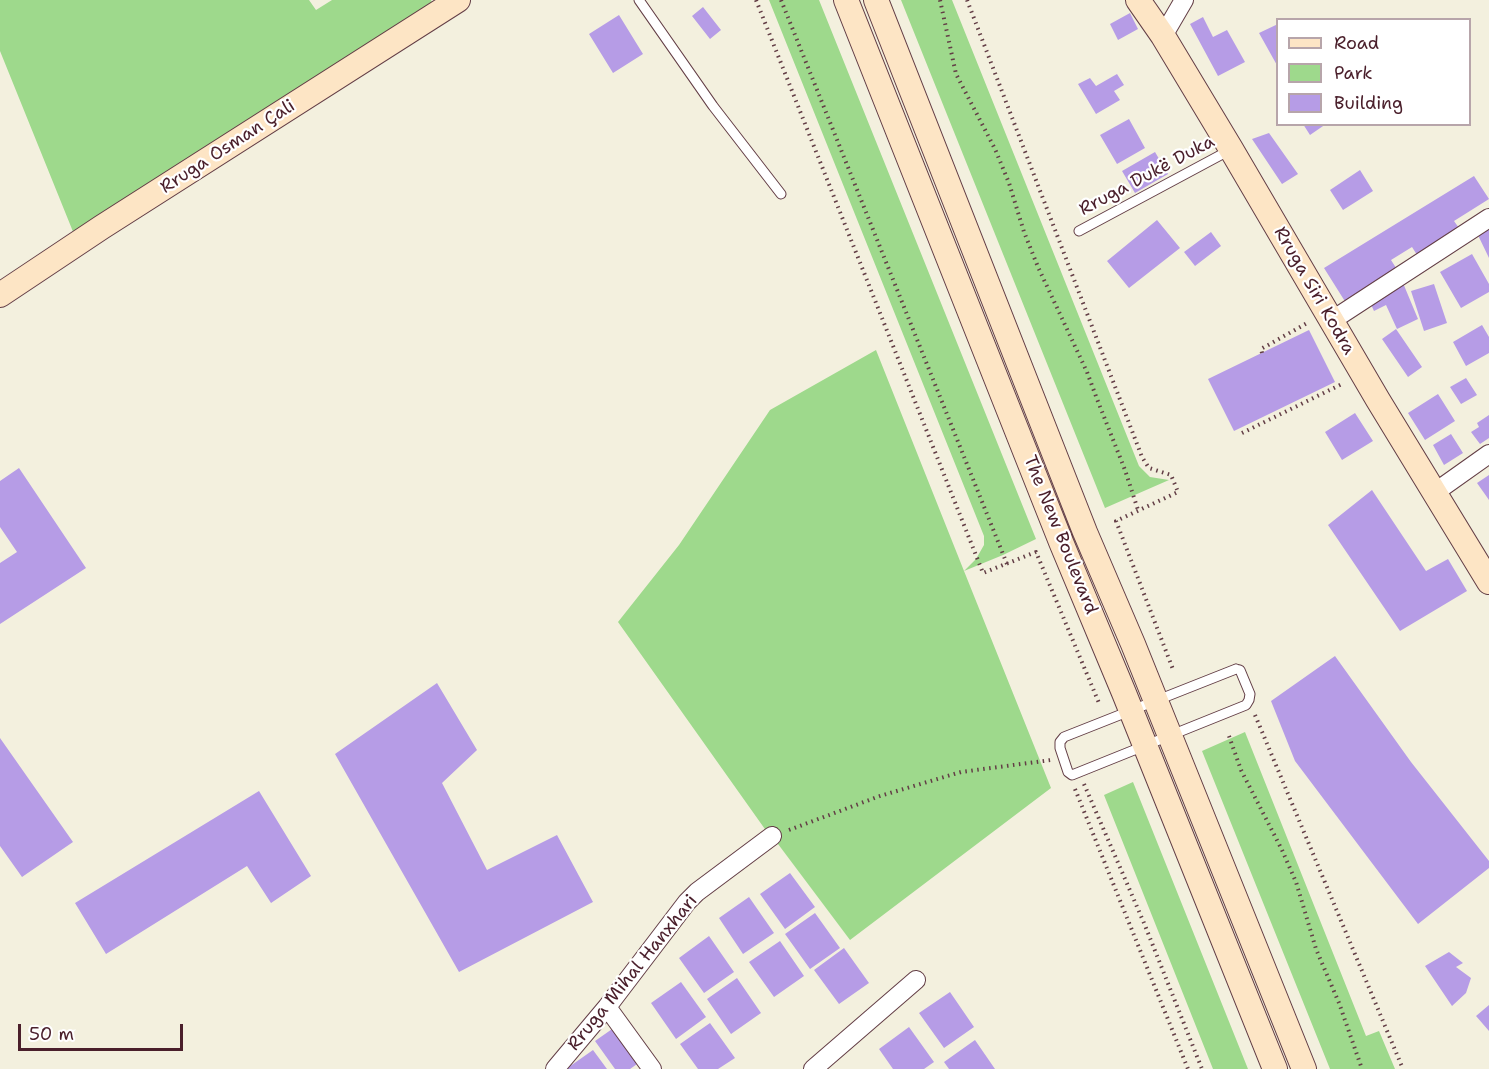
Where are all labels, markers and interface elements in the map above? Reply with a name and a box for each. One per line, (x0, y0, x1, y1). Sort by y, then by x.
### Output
legend (1276, 18, 1471, 126)
text: Road (1334, 31, 1379, 55)
text: Park (1334, 61, 1373, 85)
text: Building (1334, 91, 1403, 115)
street label: Rruga Osman Çali (157, 95, 299, 199)
street label: Rruga Dukë Duka (1076, 131, 1218, 221)
street label: Rruga Siri Kodra (1269, 223, 1359, 359)
street label: The New Boulevard (1018, 452, 1102, 618)
street label: Rruga Mihal Hanxhari (563, 891, 703, 1055)
scale bar (21, 1012, 186, 1050)
text: 50 m (29, 1022, 74, 1046)

